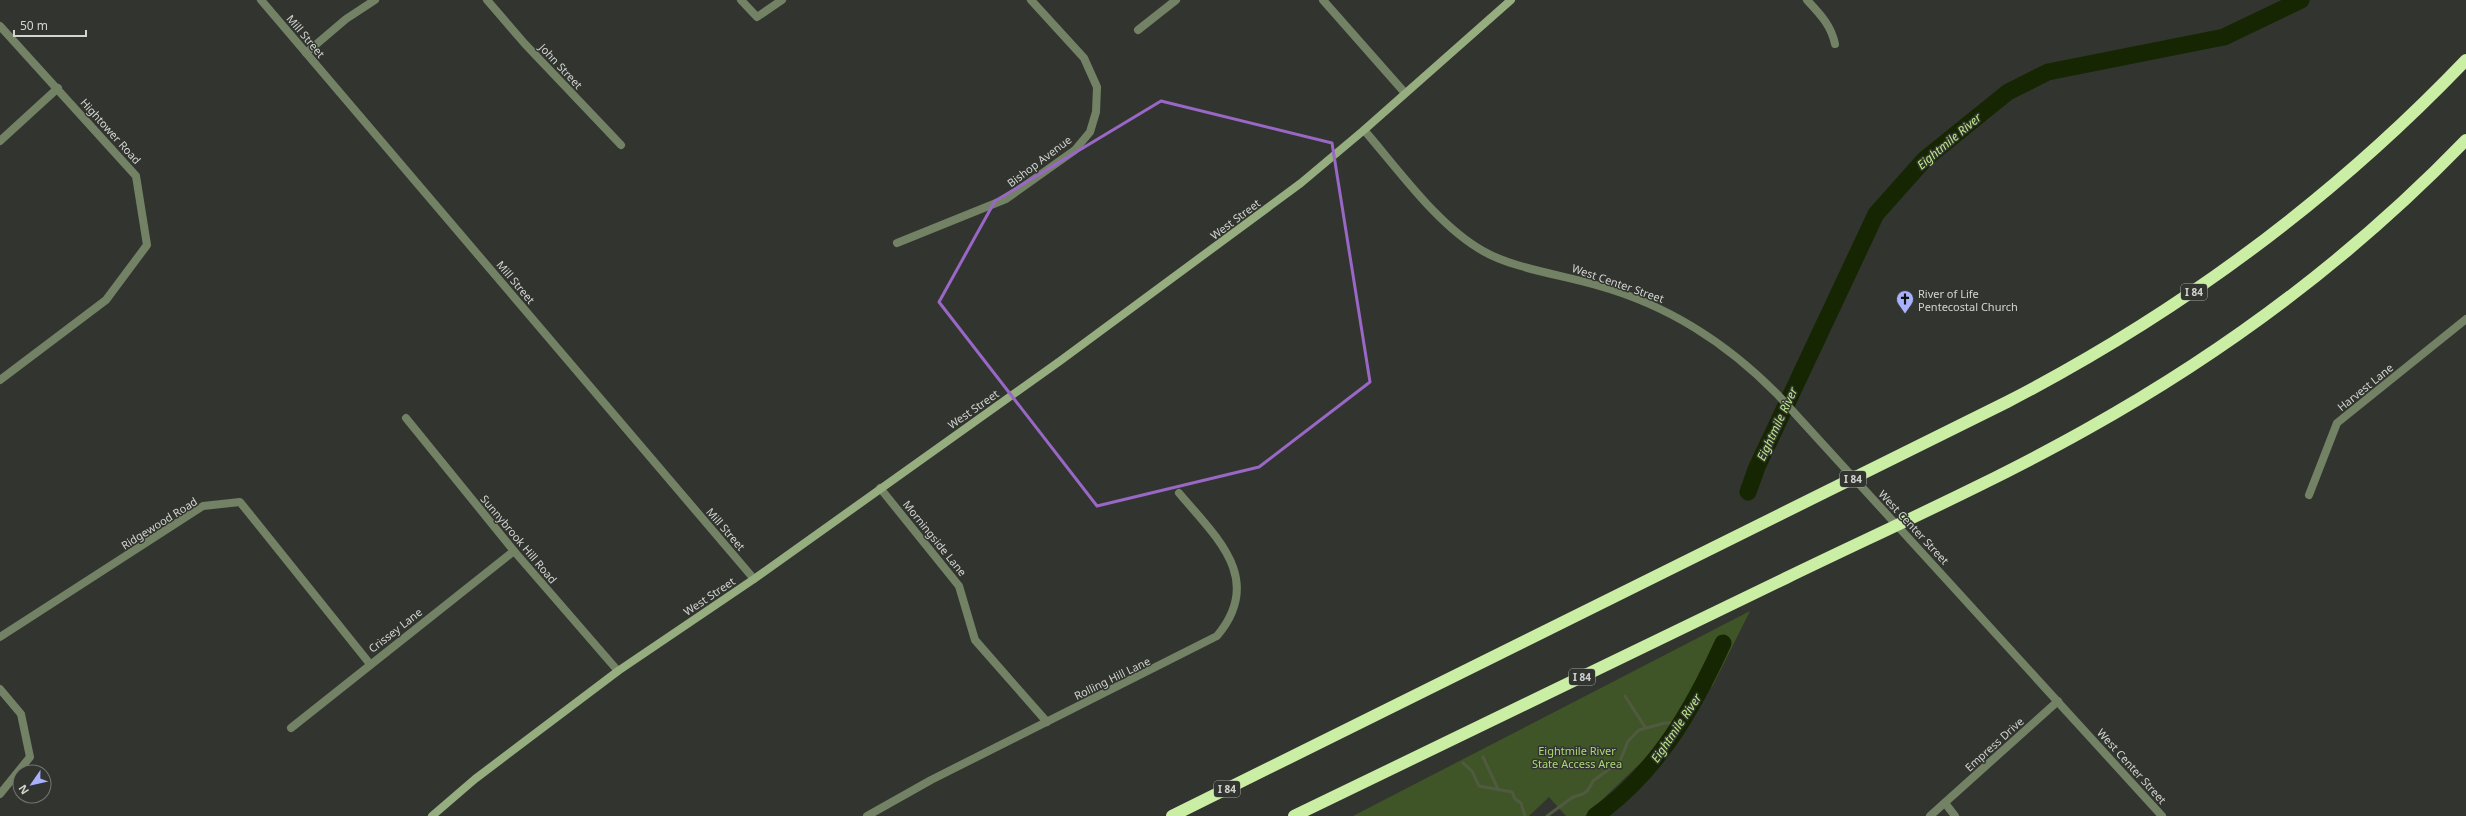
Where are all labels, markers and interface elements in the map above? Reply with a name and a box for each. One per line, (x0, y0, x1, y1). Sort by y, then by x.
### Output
street label: Mill Street (284, 11, 328, 61)
scale bar (14, 12, 86, 38)
text: 50 m (20, 17, 48, 34)
street label: John Street (535, 39, 586, 92)
street label: Hightower Road (77, 95, 145, 167)
water label: Eightmile River (1913, 108, 1986, 173)
street label: Bishop Avenue (1004, 132, 1074, 190)
street label: West Street (1207, 195, 1263, 243)
street label: Mill Street (494, 257, 538, 307)
street label: West Center Street (1570, 260, 1666, 306)
road number: I 84 (2181, 284, 2207, 300)
place label: River of Life Pentecostal Church (1918, 286, 2018, 314)
church icon: River of Life Pentecostal Church (1895, 289, 1915, 314)
street label: Harvest Lane (2334, 360, 2396, 414)
water label: Eightmile River (1753, 383, 1802, 464)
street label: West Street (945, 386, 1001, 432)
road number: I 84 (1840, 471, 1866, 487)
street label: West Center Street (1876, 487, 1952, 567)
street label: Sunnybrook Hill Road (478, 492, 560, 586)
street label: Ridgewood Road (118, 494, 200, 552)
street label: Morningside Lane (900, 497, 970, 579)
street label: Mill Street (703, 504, 749, 554)
street label: West Street (680, 573, 738, 619)
street label: Crissey Lane (365, 604, 425, 656)
street label: Rolling Hill Lane (1071, 653, 1153, 703)
road number: I 84 (1569, 669, 1595, 685)
water label: Eightmile River (1647, 689, 1706, 766)
street label: Empress Drive (1961, 714, 2027, 774)
street label: West Center Street (2094, 725, 2170, 807)
park label: Eightmile River State Access Area (1532, 743, 1622, 771)
north arrow (12, 764, 52, 804)
road number: I 84 (1214, 781, 1240, 797)
text: N (15, 782, 32, 798)

